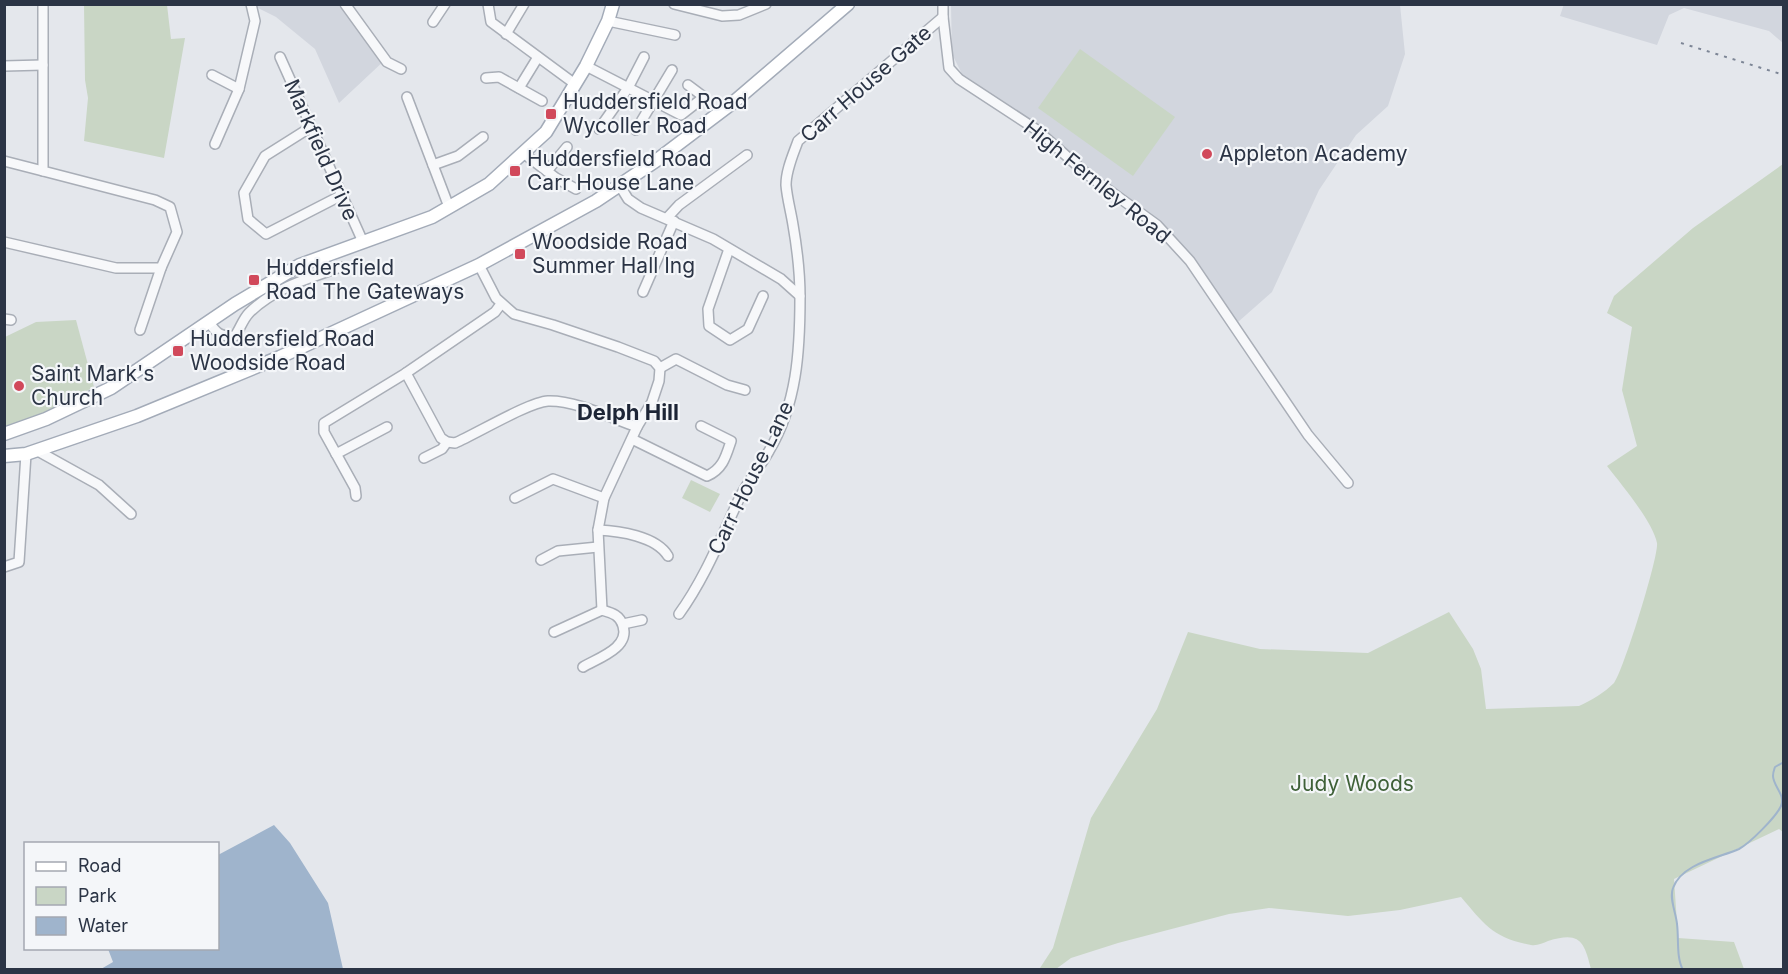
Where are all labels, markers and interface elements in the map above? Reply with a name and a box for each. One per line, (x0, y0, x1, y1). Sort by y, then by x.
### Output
street label: Carr House Gate (795, 20, 936, 147)
street label: Markfield Drive (279, 75, 364, 224)
place label: Huddersfield Road Wycoller Road (563, 89, 748, 138)
marker: Huddersfield Road Wycoller Road (544, 107, 558, 121)
street label: High Fernley Road (1019, 115, 1176, 248)
place label: Appleton Academy (1219, 141, 1408, 166)
place label: Huddersfield Road Carr House Lane (527, 146, 712, 195)
marker: Appleton Academy (1200, 147, 1214, 161)
marker: Huddersfield Road Carr House Lane (508, 164, 522, 178)
place label: Woodside Road Summer Hall Ing (532, 229, 695, 278)
marker: Woodside Road Summer Hall Ing (513, 247, 527, 261)
place label: Huddersfield Road The Gateways (266, 255, 464, 304)
marker: Huddersfield Road The Gateways (247, 273, 261, 287)
place label: Huddersfield Road Woodside Road (190, 326, 375, 375)
marker: Huddersfield Road Woodside Road (171, 344, 185, 358)
place label: Saint Mark's Church (31, 361, 154, 410)
marker: Saint Mark's Church (12, 379, 26, 393)
street label: Carr House Lane (703, 397, 798, 558)
district label: Delph Hill (577, 399, 679, 425)
park label: Judy Woods (1290, 771, 1414, 796)
legend (24, 842, 219, 950)
text: Road (78, 855, 121, 876)
text: Park (78, 885, 117, 906)
text: Water (78, 915, 128, 936)

